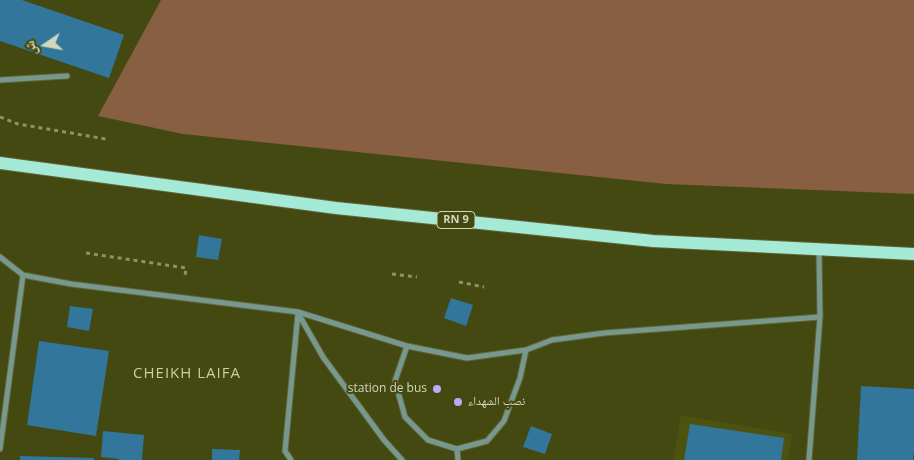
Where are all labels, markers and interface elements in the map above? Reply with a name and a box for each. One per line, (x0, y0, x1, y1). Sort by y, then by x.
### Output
north arrow (20, 20, 70, 70)
text: ش (19, 39, 41, 57)
road number: RN 9 (437, 212, 475, 228)
district label: CHEIKH LAIFA (132, 365, 242, 383)
place label: station de bus (348, 382, 427, 396)
marker: station de bus (431, 383, 443, 395)
place label: نصب الشهداء (468, 395, 525, 409)
marker: نصب الشهداء (452, 396, 464, 408)

